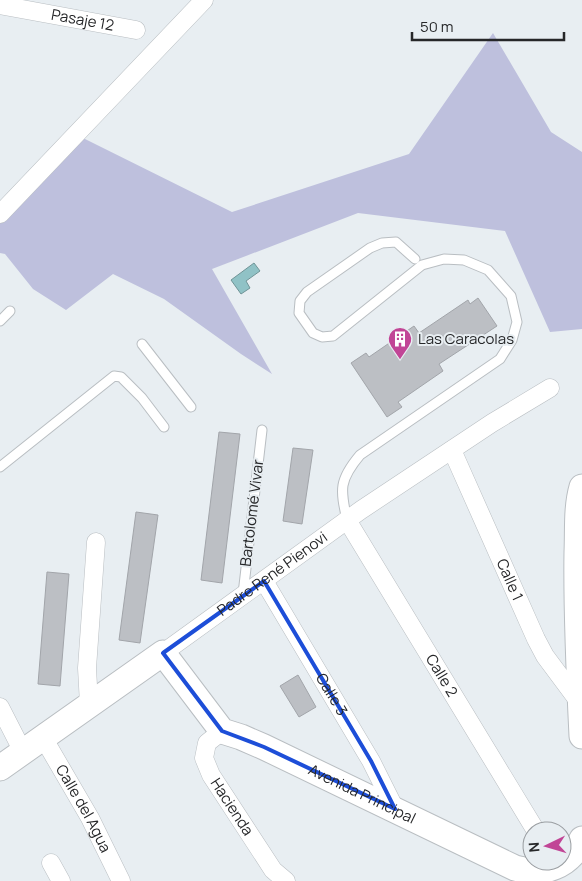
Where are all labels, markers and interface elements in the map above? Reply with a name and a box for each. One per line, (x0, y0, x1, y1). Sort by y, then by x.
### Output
street label: Pasaje 12 (50, 4, 116, 36)
scale bar (412, 10, 564, 42)
text: 50 m (420, 16, 454, 37)
building icon: Las Caracolas (387, 326, 413, 360)
place label: Las Caracolas (418, 328, 514, 349)
street label: Bartolomé Vivar (235, 458, 269, 568)
street label: Padre René Pienovi (213, 527, 332, 621)
street label: Calle 1 (492, 555, 529, 604)
street label: Calle 2 (421, 650, 463, 701)
street label: Calle 3 (311, 669, 353, 719)
street label: Avenida Principal (305, 759, 419, 829)
street label: Calle del Agua (51, 760, 116, 856)
street label: Hacienda (206, 774, 259, 840)
north arrow (522, 821, 572, 871)
text: N (524, 841, 543, 853)

